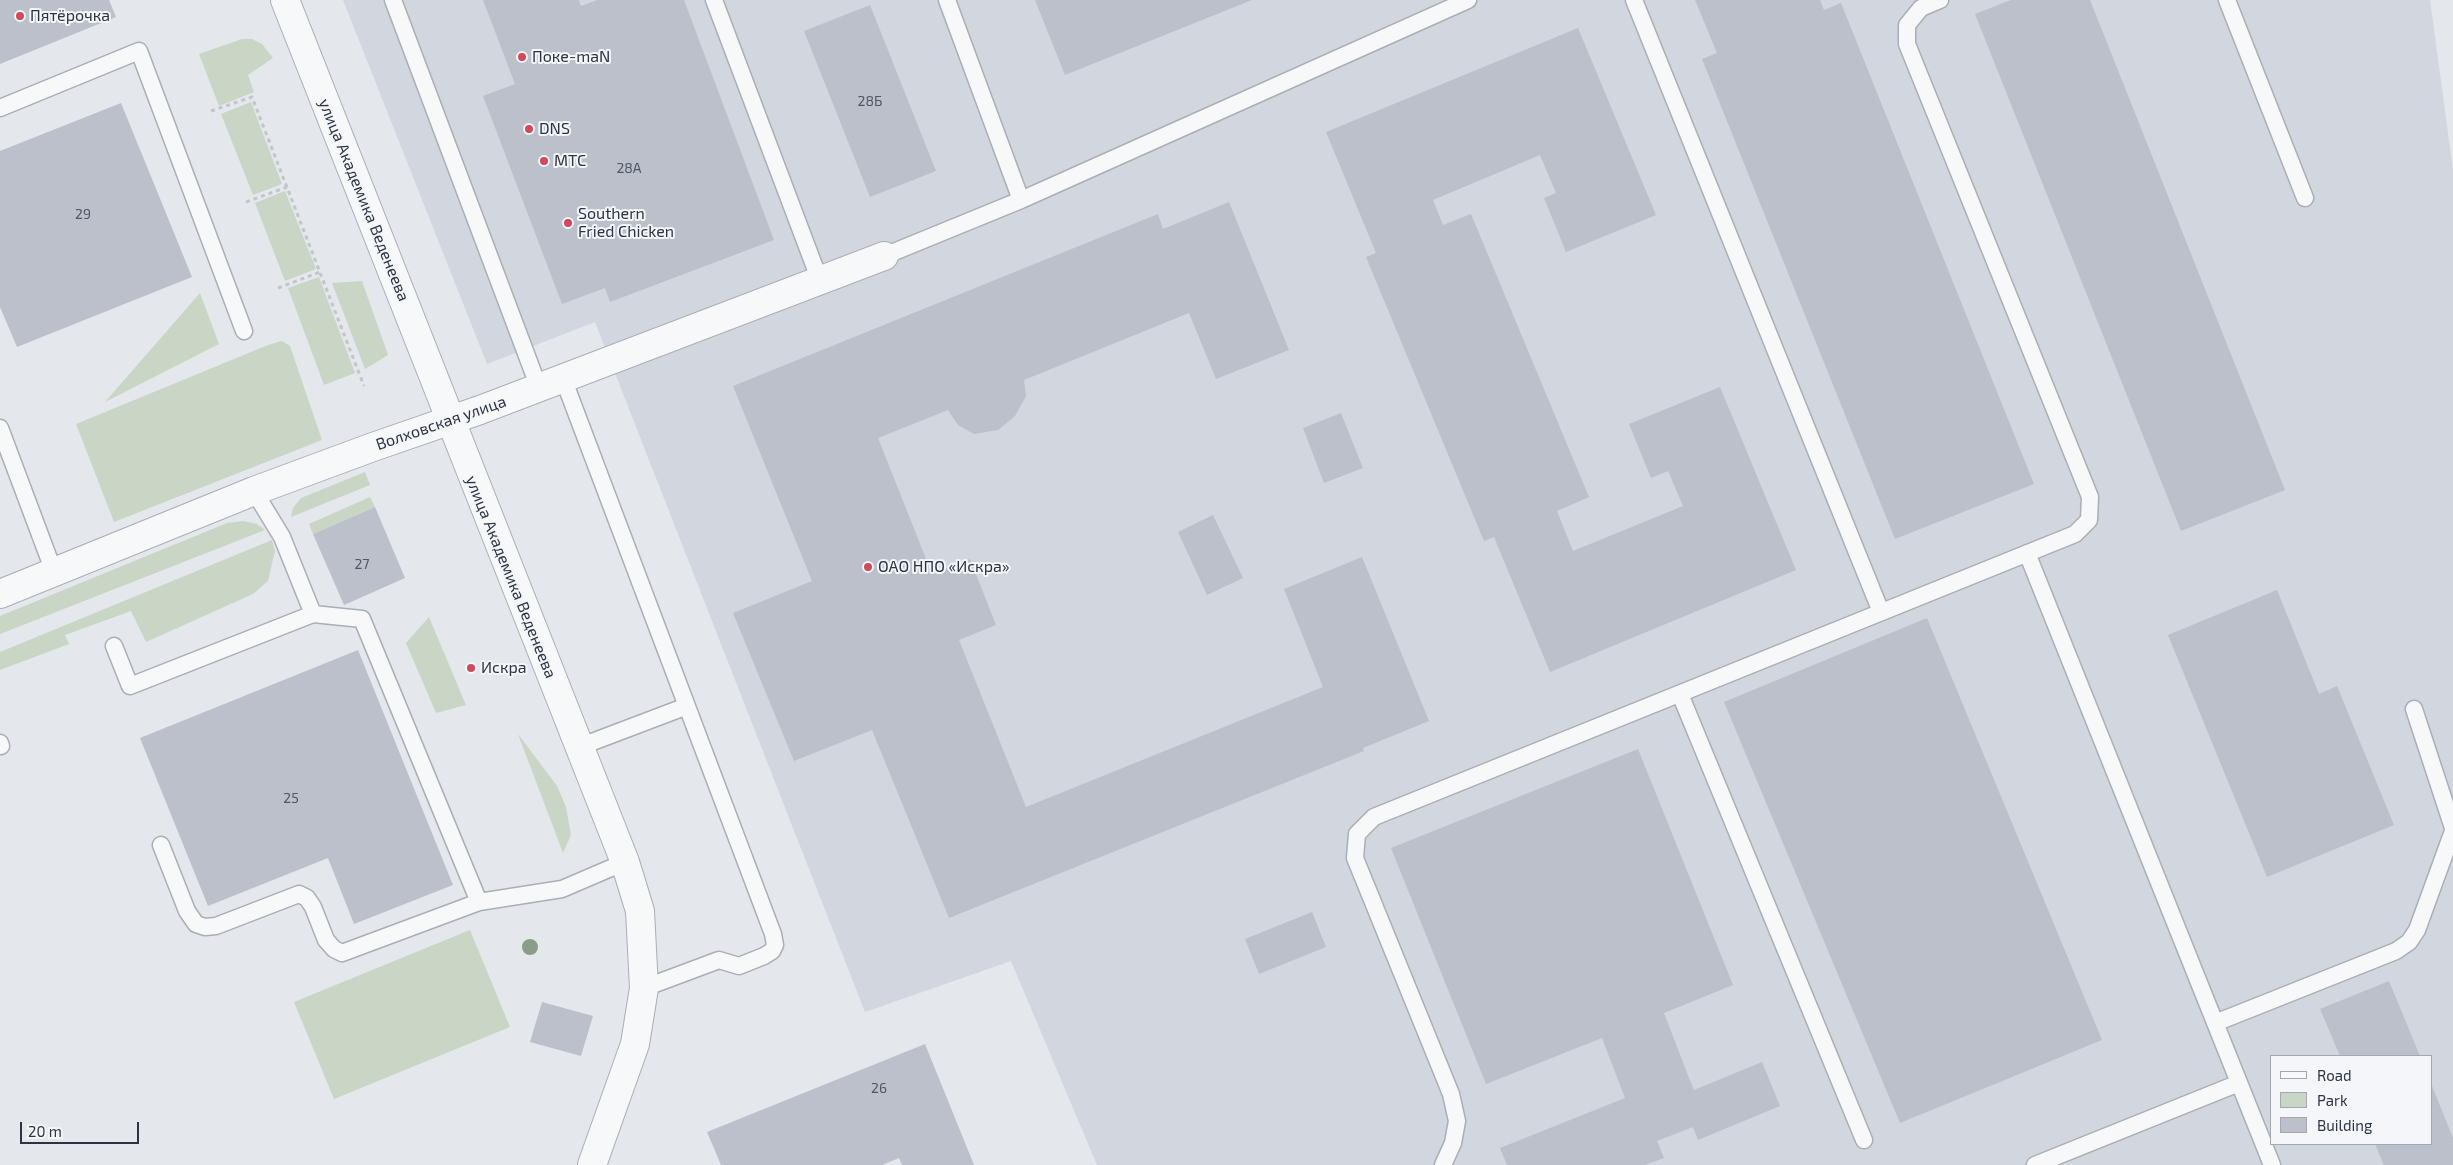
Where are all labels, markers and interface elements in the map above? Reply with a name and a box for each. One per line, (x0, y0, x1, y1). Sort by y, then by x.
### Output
place label: Пятёрочка (30, 6, 110, 26)
marker: Пятёрочка (14, 10, 26, 22)
place label: Поке-maN (532, 47, 610, 67)
marker: Поке-maN (516, 51, 528, 63)
house number: 28Б (858, 93, 882, 109)
street label: улица Академика Веденеева (315, 96, 413, 304)
place label: DNS (539, 119, 570, 139)
marker: DNS (523, 123, 535, 135)
place label: МТС (554, 151, 586, 171)
marker: МТС (538, 155, 550, 167)
house number: 28А (616, 160, 642, 176)
place label: Southern Fried Chicken (578, 204, 674, 242)
house number: 29 (75, 206, 91, 222)
marker: Southern Fried Chicken (562, 217, 574, 229)
street label: Волховская улица (373, 392, 509, 454)
street label: улица Академика Веденеева (462, 473, 560, 681)
house number: 27 (354, 556, 370, 572)
place label: ОАО НПО «Искра» (878, 557, 1010, 577)
marker: ОАО НПО «Искра» (862, 561, 874, 573)
place label: Искра (481, 658, 527, 678)
marker: Искра (465, 662, 477, 674)
house number: 25 (283, 790, 299, 806)
legend (2270, 1055, 2433, 1145)
text: Road (2317, 1066, 2352, 1084)
house number: 26 (871, 1080, 887, 1096)
text: Park (2317, 1091, 2348, 1109)
scale bar (22, 1112, 141, 1144)
text: Building (2317, 1116, 2372, 1134)
text: 20 m (28, 1122, 62, 1140)

